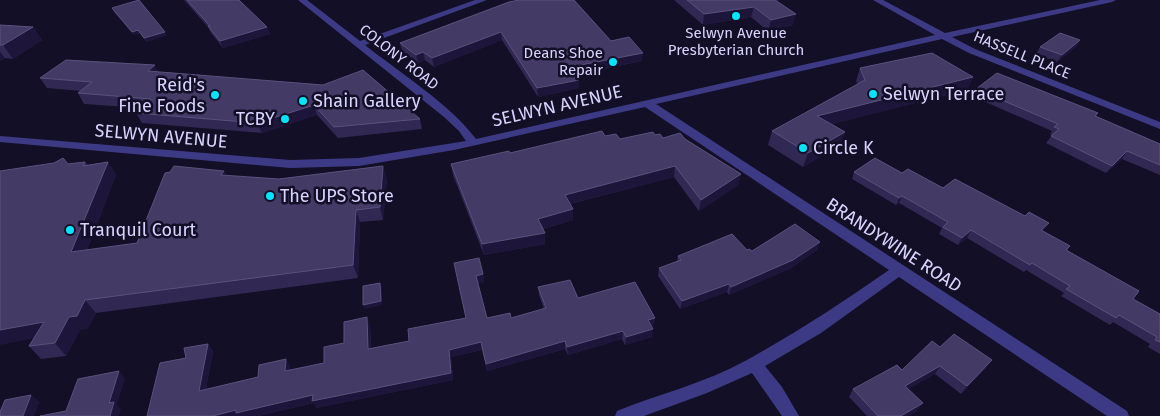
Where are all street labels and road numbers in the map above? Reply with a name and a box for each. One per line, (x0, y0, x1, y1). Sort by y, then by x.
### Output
street label: COLONY ROAD (356, 20, 442, 94)
street label: HASSELL PLACE (971, 27, 1073, 83)
street label: SELWYN AVENUE (490, 80, 624, 132)
street label: SELWYN AVENUE (94, 119, 228, 153)
street label: BRANDYWINE ROAD (822, 193, 966, 297)

